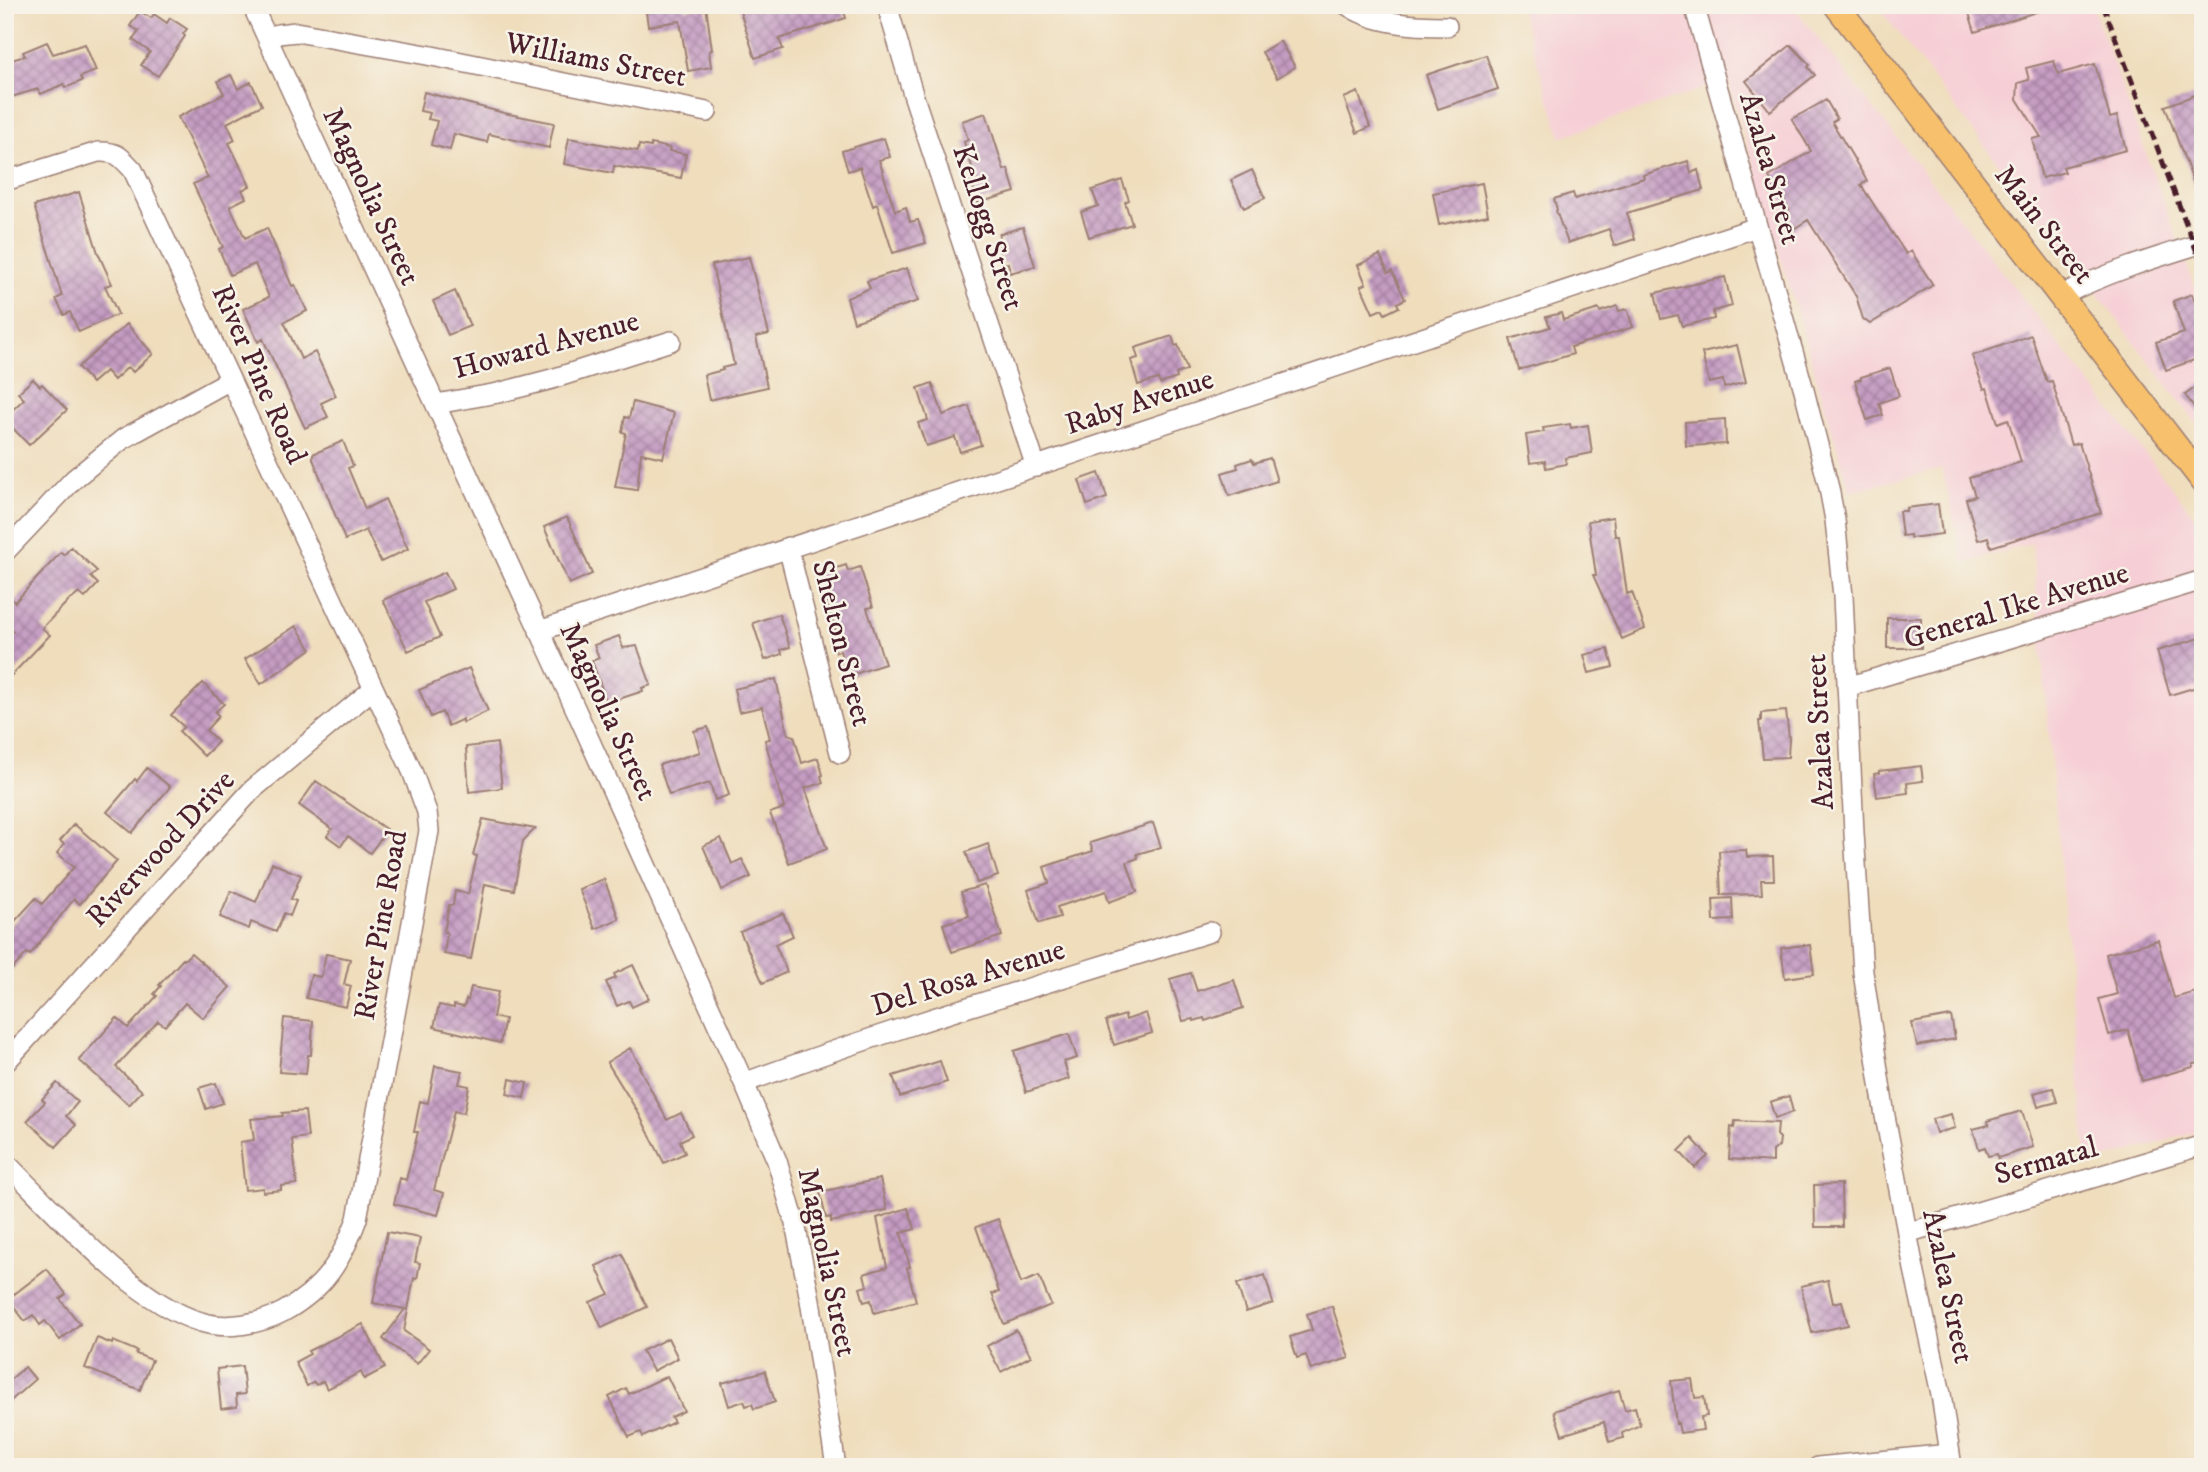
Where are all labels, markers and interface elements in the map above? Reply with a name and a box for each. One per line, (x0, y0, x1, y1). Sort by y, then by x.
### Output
street label: Williams Street (501, 25, 689, 96)
street label: Azalea Street (1730, 88, 1809, 249)
street label: Magnolia Street (313, 102, 428, 291)
street label: Kellogg Street (943, 140, 1032, 315)
street label: Main Street (1986, 158, 2102, 292)
street label: River Pine Road (203, 279, 315, 470)
street label: Howard Avenue (450, 303, 643, 388)
street label: Raby Avenue (1061, 361, 1218, 444)
street label: General Ike Avenue (1900, 555, 2133, 658)
street label: Shelton Street (803, 556, 880, 730)
street label: Magnolia Street (550, 617, 665, 806)
street label: Azalea Street (1798, 653, 1843, 811)
street label: Riverwood Drive (79, 763, 243, 935)
street label: River Pine Road (347, 827, 416, 1023)
street label: Del Rosa Avenue (867, 931, 1070, 1025)
street label: Sermatal (1990, 1129, 2102, 1194)
street label: Magnolia Street (789, 1165, 865, 1360)
street label: Azalea Street (1913, 1206, 1982, 1367)

